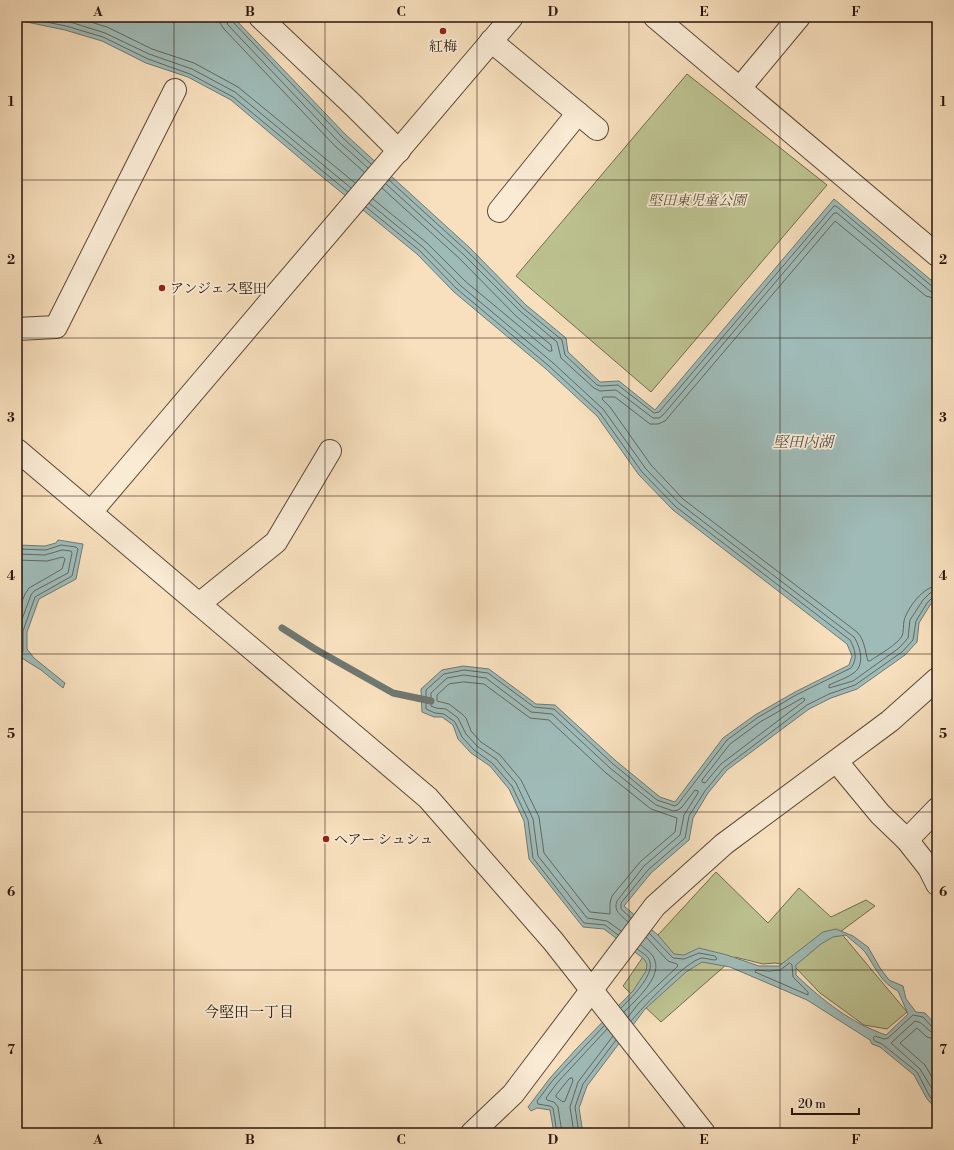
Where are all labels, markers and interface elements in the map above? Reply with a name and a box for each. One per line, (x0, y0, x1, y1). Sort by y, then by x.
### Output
text: A (92, 4, 103, 20)
text: B (245, 4, 255, 20)
text: C (396, 4, 406, 20)
text: D (548, 4, 558, 20)
text: E (699, 4, 709, 20)
text: F (851, 4, 861, 20)
marker: 紅梅 (438, 26, 448, 36)
place label: 紅梅 (429, 38, 457, 56)
text: 1 (8, 94, 15, 110)
text: 1 (940, 94, 947, 110)
park label: 堅田東児童公園 (648, 192, 748, 210)
text: 2 (7, 252, 15, 268)
text: 2 (939, 252, 947, 268)
place label: アンジェス堅田 (170, 280, 267, 298)
marker: アンジェス堅田 (157, 283, 167, 293)
text: 3 (7, 410, 15, 426)
text: 3 (939, 410, 947, 426)
water label: 堅田内湖 (773, 433, 836, 452)
text: 4 (7, 568, 16, 584)
text: 4 (939, 568, 948, 584)
text: 5 (7, 726, 15, 742)
text: 5 (939, 726, 947, 742)
place label: ヘアー シュシュ (334, 831, 433, 849)
marker: ヘアー シュシュ (321, 834, 331, 844)
text: 6 (7, 884, 15, 900)
text: 6 (939, 884, 947, 900)
district label: 今堅田一丁目 (204, 1003, 294, 1022)
text: 7 (7, 1042, 15, 1058)
text: 7 (939, 1042, 947, 1058)
scale bar (792, 1090, 859, 1116)
text: 20 m (798, 1097, 826, 1112)
text: A (92, 1132, 103, 1148)
text: B (245, 1132, 255, 1148)
text: C (396, 1132, 406, 1148)
text: D (548, 1132, 558, 1148)
text: E (699, 1132, 709, 1148)
text: F (851, 1132, 861, 1148)

